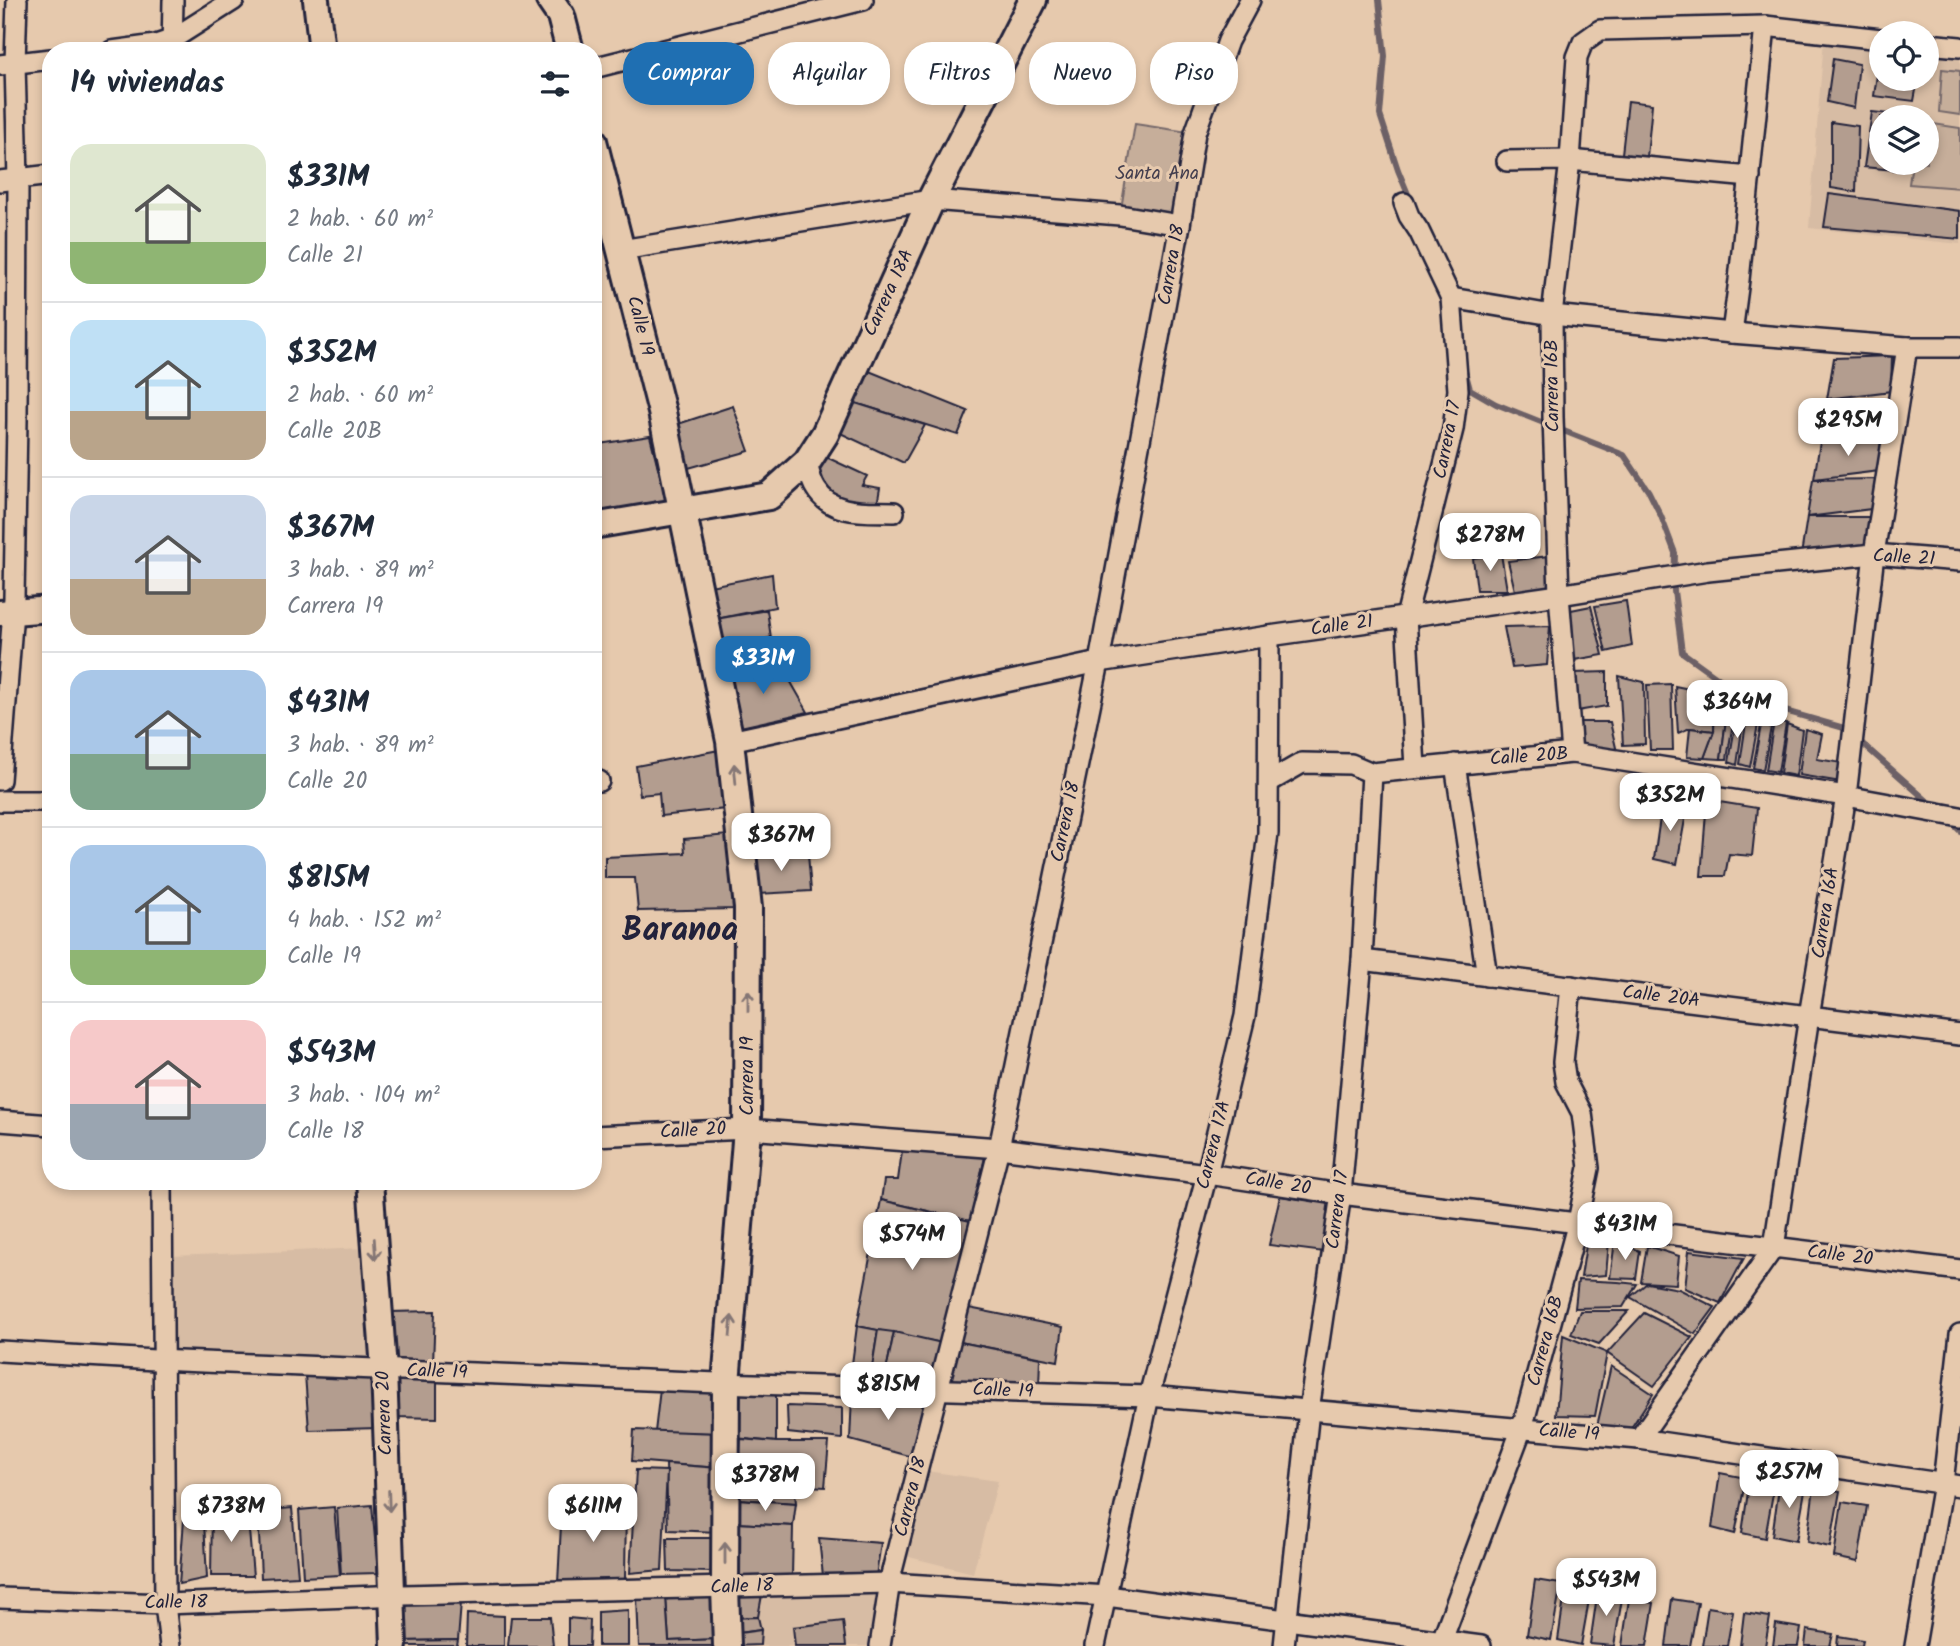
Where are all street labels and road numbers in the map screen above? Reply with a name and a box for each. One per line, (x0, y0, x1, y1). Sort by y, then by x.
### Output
street label: Carrera 18 (1150, 222, 1194, 308)
street label: Carrera 18A (856, 244, 922, 342)
street label: Calle 19 (618, 293, 662, 359)
street label: Carrera 16B (1537, 339, 1569, 433)
street label: Carrera 17 (1426, 397, 1470, 482)
street label: Calle 21 (1872, 541, 1936, 575)
street label: Calle 21 (1309, 607, 1375, 645)
street label: Calle 20B (1489, 739, 1569, 775)
street label: Carrera 18 (1043, 778, 1089, 865)
street label: Carrera 16A (1804, 865, 1848, 961)
street label: Calle 20A (1621, 977, 1701, 1017)
street label: Carrera 19 (733, 1036, 763, 1116)
street label: Carrera 17A (1188, 1097, 1240, 1193)
street label: Calle 20 (659, 1114, 727, 1148)
street label: Calle 20 (1243, 1164, 1313, 1204)
street label: Carrera 17 (1318, 1168, 1358, 1251)
street label: Calle 20 (1805, 1237, 1875, 1275)
street label: Carrera 16B (1519, 1292, 1573, 1390)
street label: Calle 19 (406, 1356, 468, 1388)
street label: Carrera 20 (369, 1370, 401, 1456)
street label: Calle 19 (972, 1375, 1034, 1407)
street label: Calle 19 (1538, 1416, 1600, 1450)
street label: Carrera 18 (887, 1453, 936, 1540)
street label: Calle 18 (710, 1571, 775, 1603)
street label: Calle 18 (144, 1587, 208, 1619)

